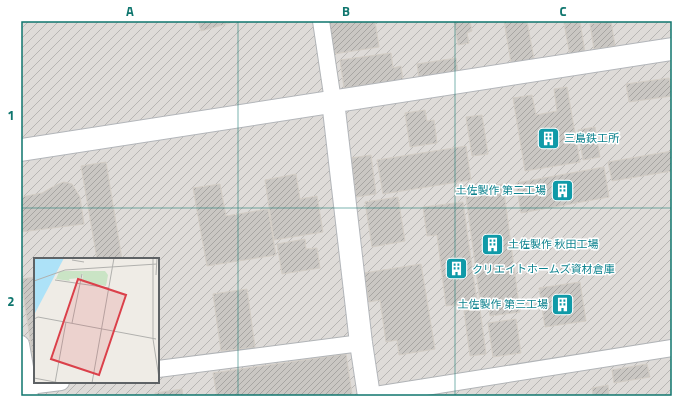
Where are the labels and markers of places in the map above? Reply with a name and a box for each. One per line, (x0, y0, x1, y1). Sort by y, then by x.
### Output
building icon: 三島鉄工所 (535, 125, 561, 151)
place label: 三島鉄工所 (564, 130, 620, 146)
building icon: 土佐製作 第二工場 (549, 177, 575, 203)
place label: 土佐製作 第二工場 (456, 182, 546, 198)
building icon: 土佐製作 秋田工場 (479, 231, 505, 257)
place label: 土佐製作 秋田工場 (508, 236, 598, 252)
building icon: クリエイトホームズ資材倉庫 (444, 256, 470, 282)
place label: クリエイトホームズ資材倉庫 (472, 261, 615, 277)
building icon: 土佐製作 第三工場 (550, 291, 576, 317)
place label: 土佐製作 第三工場 (458, 296, 548, 312)

